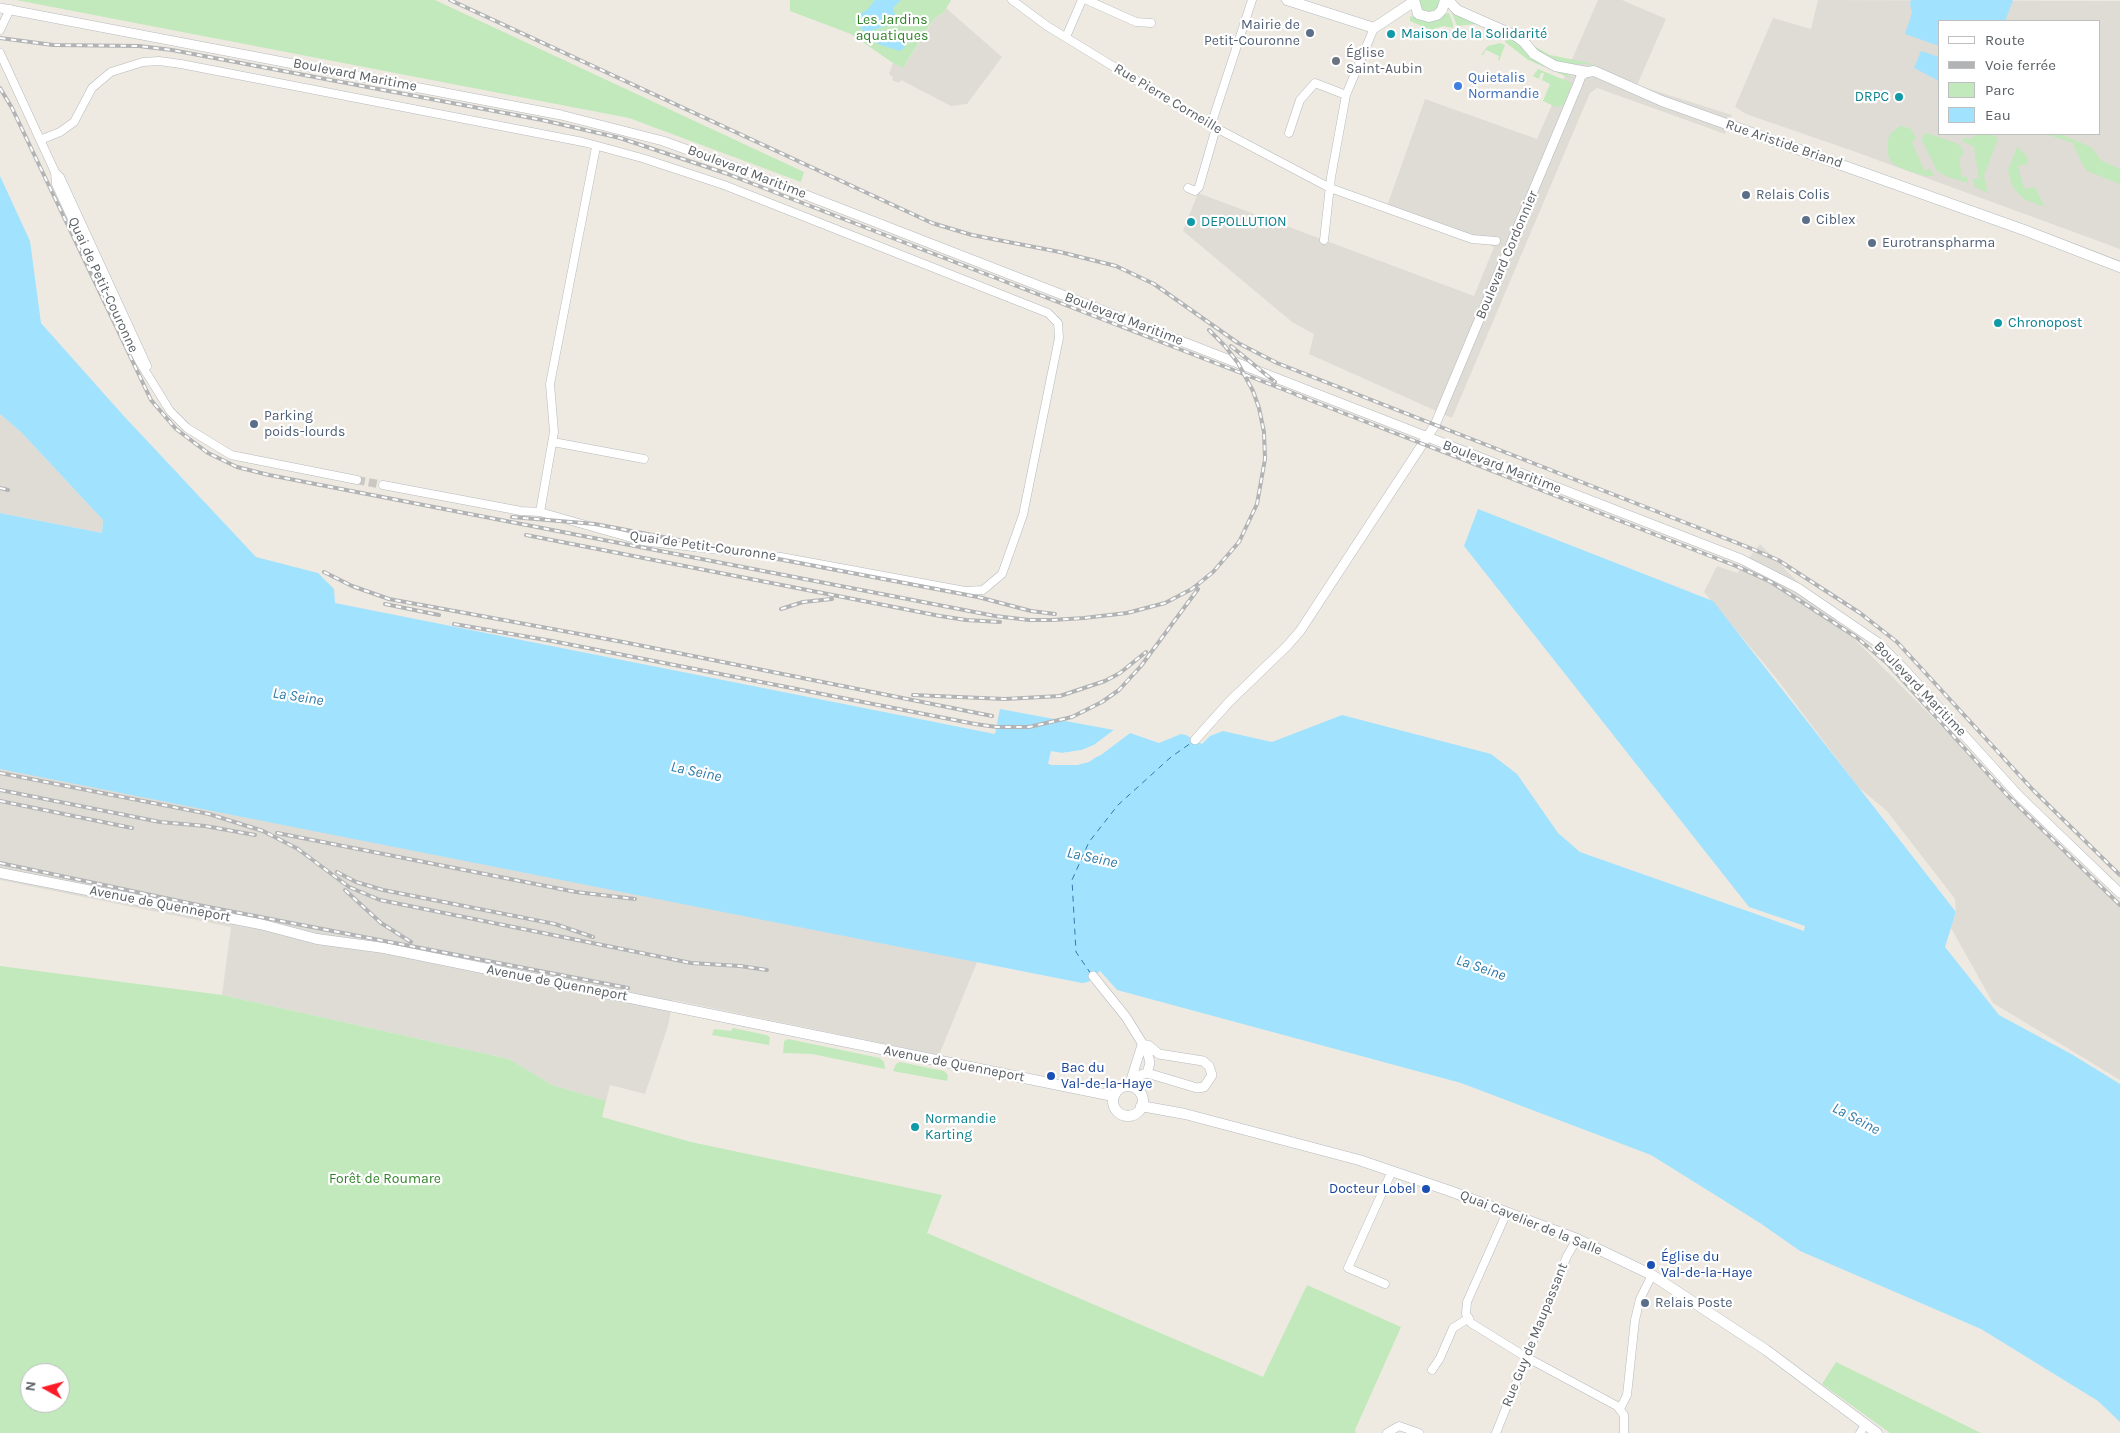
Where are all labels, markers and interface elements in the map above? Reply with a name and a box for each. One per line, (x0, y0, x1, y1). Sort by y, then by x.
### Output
park label: Les Jardins aquatiques (856, 12, 928, 44)
place label: Mairie de Petit-Couronne (1204, 17, 1300, 49)
legend (1938, 20, 2100, 135)
place label: Maison de la Solidarité (1401, 26, 1547, 42)
marker: Mairie de Petit-Couronne (1304, 27, 1316, 39)
marker: Maison de la Solidarité (1385, 28, 1397, 40)
text: Route (1985, 31, 2025, 49)
place label: Église Saint-Aubin (1346, 45, 1422, 78)
street label: Boulevard Maritime (292, 55, 418, 95)
marker: Église Saint-Aubin (1330, 55, 1342, 67)
text: Voie ferrée (1985, 56, 2056, 74)
street label: Rue Pierre Corneille (1111, 60, 1225, 138)
place label: Quietalis Normandie (1468, 70, 1539, 102)
marker: Quietalis Normandie (1452, 80, 1464, 92)
text: Parc (1985, 81, 2015, 99)
place label: DRPC (1855, 89, 1889, 105)
marker: DRPC (1893, 91, 1905, 103)
text: Eau (1985, 106, 2011, 124)
street label: Rue Aristide Briand (1723, 116, 1845, 172)
street label: Boulevard Maritime (685, 142, 809, 202)
place label: Relais Colis (1756, 187, 1830, 203)
street label: Boulevard Cordonnier (1472, 188, 1542, 322)
marker: Relais Colis (1740, 189, 1752, 201)
place label: Ciblex (1816, 212, 1855, 228)
place label: DEPOLLUTION (1201, 214, 1287, 230)
marker: Ciblex (1800, 214, 1812, 226)
street label: Quai de Petit-Couronne (64, 215, 142, 355)
marker: DEPOLLUTION (1185, 216, 1197, 228)
place label: Eurotranspharma (1882, 235, 1995, 251)
marker: Eurotranspharma (1866, 237, 1878, 249)
street label: Boulevard Maritime (1062, 289, 1186, 349)
place label: Chronopost (2008, 315, 2082, 331)
marker: Chronopost (1992, 317, 2004, 329)
place label: Parking poids-lourds (264, 408, 345, 441)
marker: Parking poids-lourds (248, 418, 260, 430)
street label: Boulevard Maritime (1440, 437, 1564, 497)
street label: Quai de Petit-Couronne (629, 527, 777, 565)
street label: Boulevard Maritime (1870, 638, 1970, 740)
water label: La Seine (271, 684, 325, 710)
water label: La Seine (669, 758, 723, 786)
water label: La Seine (1065, 844, 1119, 872)
street label: Avenue de Quenneport (88, 882, 232, 926)
water label: La Seine (1454, 951, 1508, 985)
street label: Avenue de Quenneport (485, 961, 629, 1005)
street label: Avenue de Quenneport (882, 1042, 1026, 1086)
place label: Bac du Val-de-la-Haye (1061, 1060, 1153, 1092)
marker: Bac du Val-de-la-Haye (1045, 1070, 1057, 1082)
water label: La Seine (1829, 1099, 1883, 1139)
place label: Normandie Karting (925, 1111, 996, 1144)
marker: Normandie Karting (909, 1121, 921, 1133)
park label: Forêt de Roumare (329, 1171, 441, 1187)
place label: Docteur Lobel (1329, 1181, 1416, 1197)
marker: Docteur Lobel (1420, 1183, 1432, 1195)
street label: Quai Cavelier de la Salle (1457, 1187, 1605, 1259)
place label: Église du Val-de-la-Haye (1661, 1249, 1753, 1282)
marker: Église du Val-de-la-Haye (1645, 1259, 1657, 1271)
street label: Rue Guy de Maupassant (1498, 1261, 1572, 1409)
place label: Relais Poste (1655, 1295, 1732, 1311)
marker: Relais Poste (1639, 1297, 1651, 1309)
north arrow (20, 1363, 70, 1413)
text: N (22, 1380, 40, 1392)

